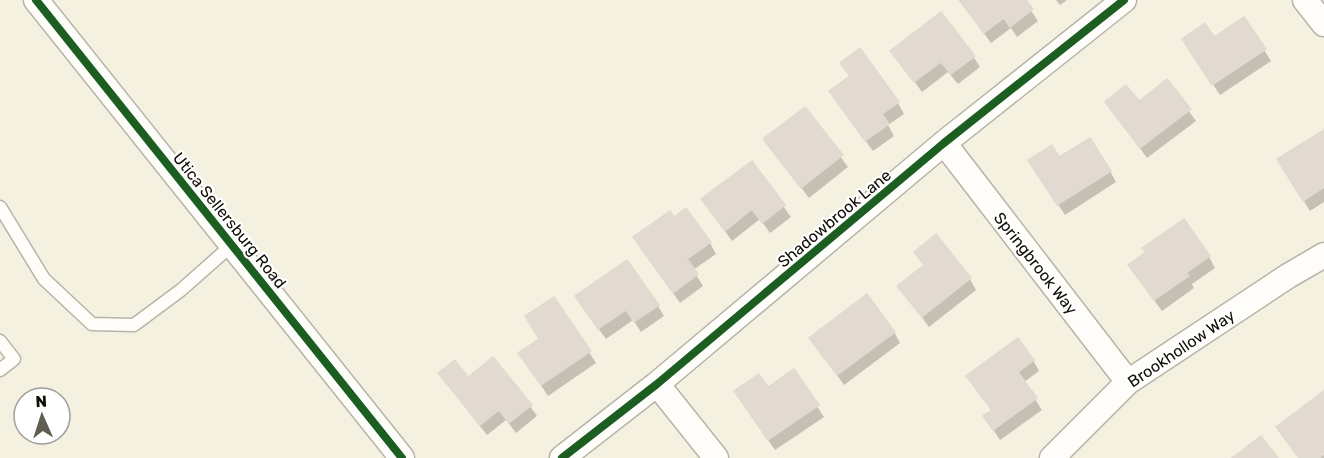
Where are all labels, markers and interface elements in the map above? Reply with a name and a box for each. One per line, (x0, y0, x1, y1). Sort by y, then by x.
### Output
street label: Utica Sellersburg Road (169, 149, 290, 292)
street label: Shadowbrook Lane (774, 165, 895, 271)
street label: Springbrook Way (990, 209, 1081, 318)
street label: Brookhollow Way (1124, 306, 1239, 391)
north arrow (12, 386, 72, 446)
text: N (35, 392, 47, 411)

